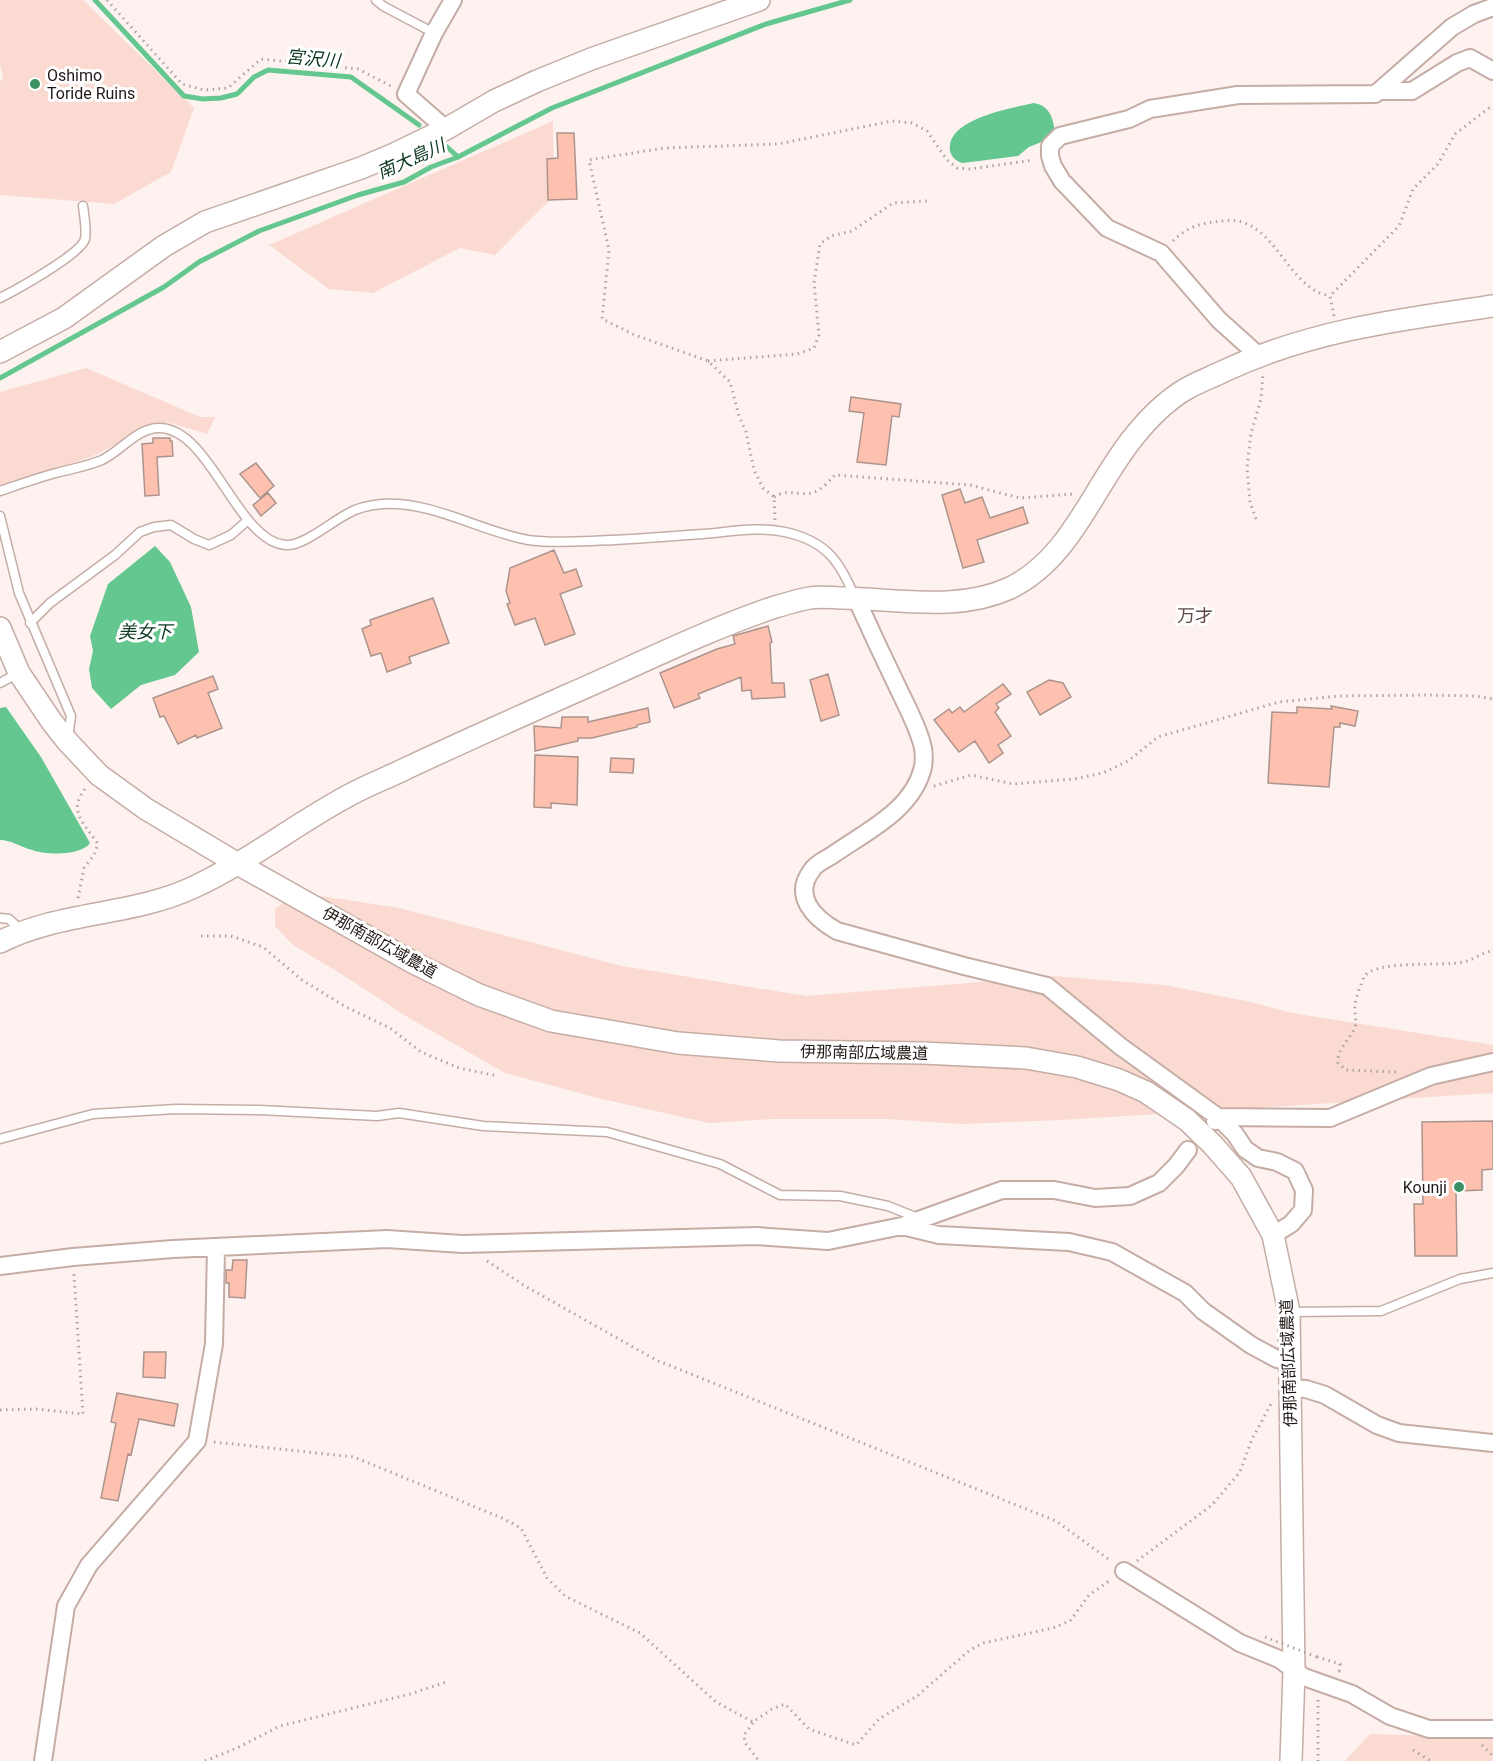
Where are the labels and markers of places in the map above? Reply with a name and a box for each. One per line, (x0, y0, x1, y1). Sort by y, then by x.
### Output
place label: Oshimo Toride Ruins (47, 66, 135, 103)
marker: Oshimo Toride Ruins (28, 77, 42, 91)
place label: Kounji (1403, 1178, 1447, 1197)
marker: Kounji (1452, 1180, 1466, 1194)

